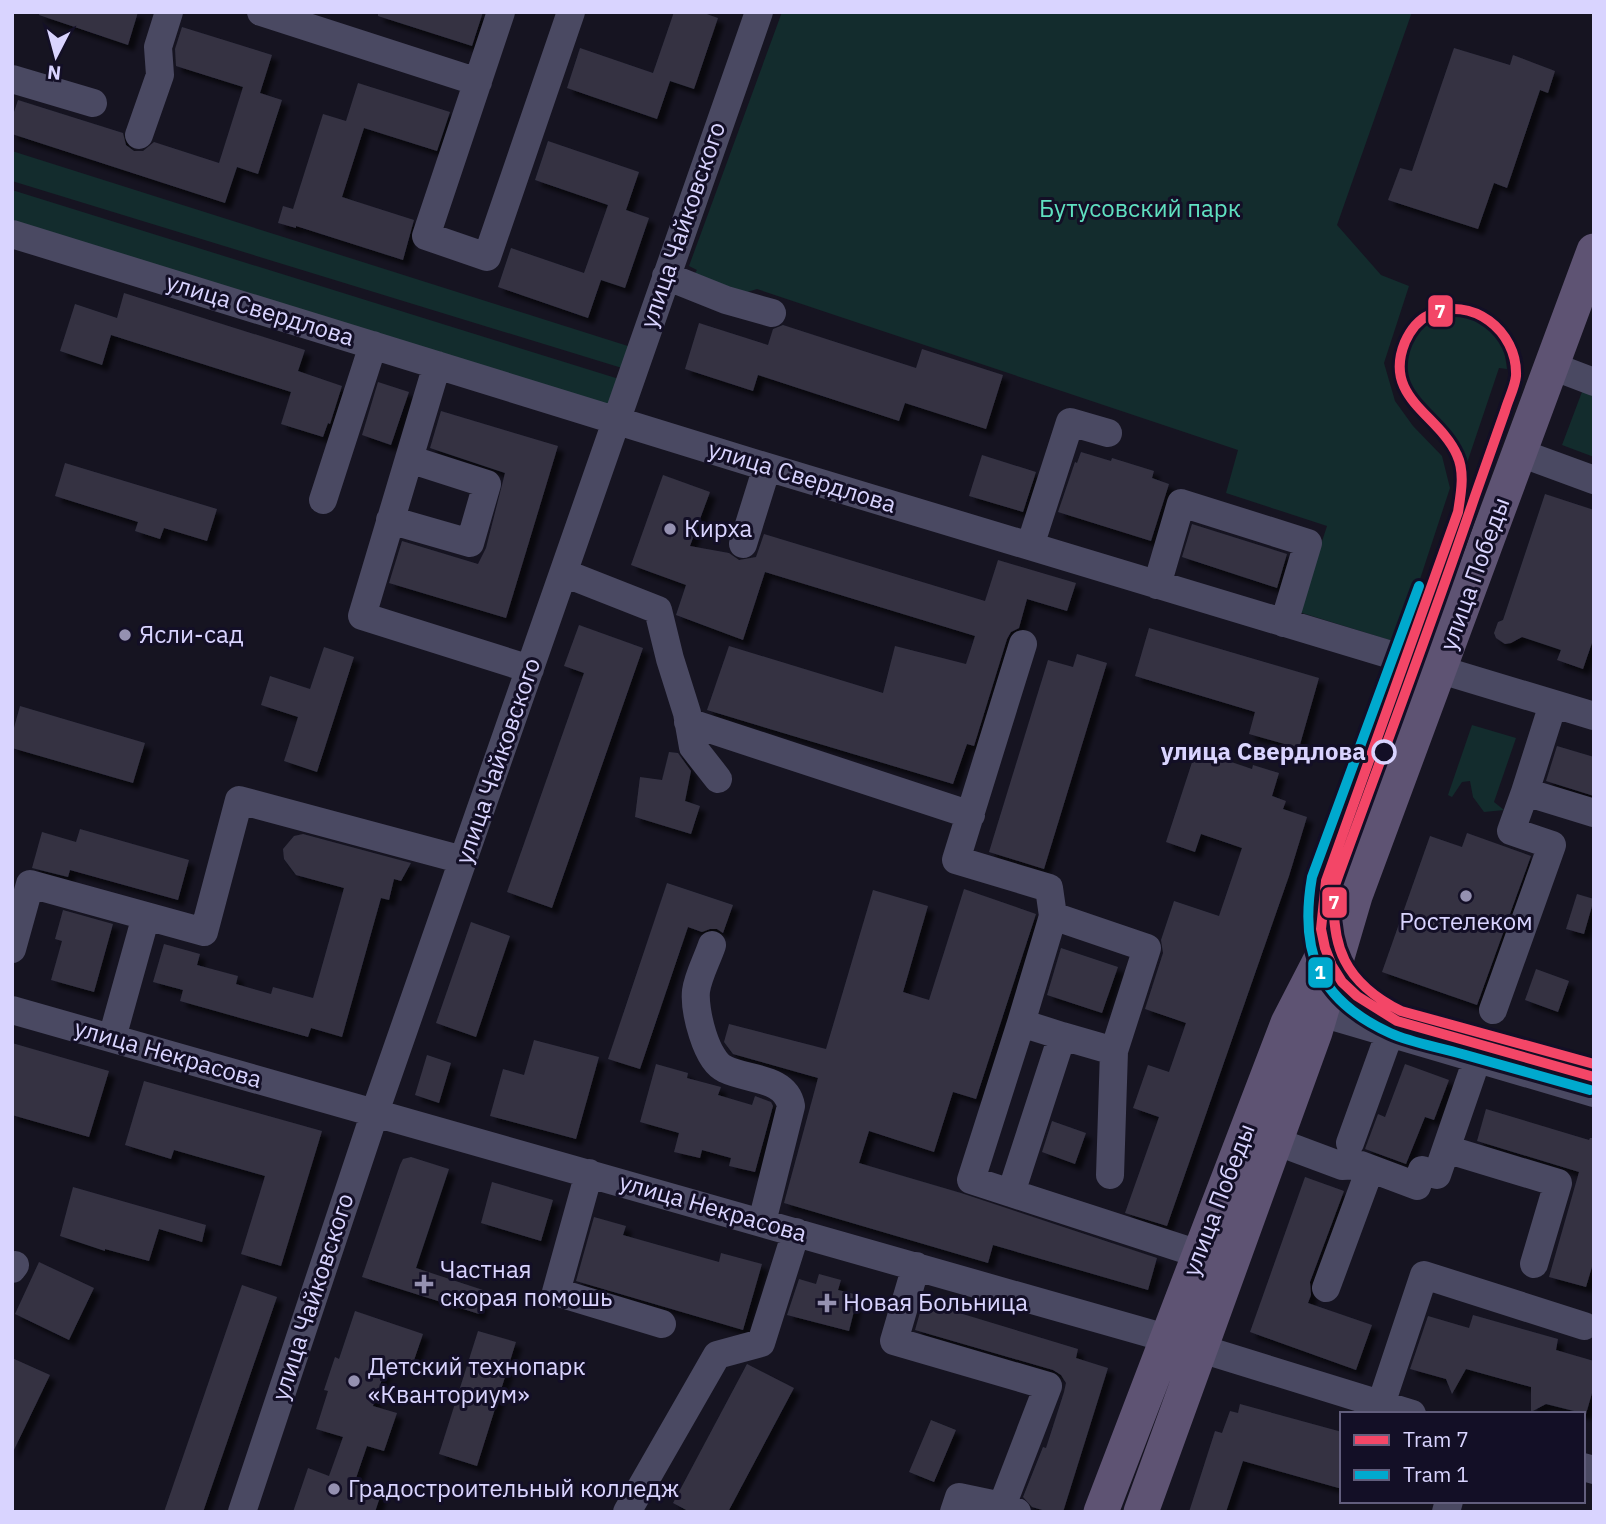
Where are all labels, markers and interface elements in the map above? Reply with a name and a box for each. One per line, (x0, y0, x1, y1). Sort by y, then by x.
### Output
north arrow (21, 21, 91, 91)
text: N (46, 60, 62, 86)
street label: улица Чайковского (632, 117, 732, 332)
park label: Бутусовский парк (1039, 192, 1241, 224)
street label: улица Свердлова (162, 265, 358, 353)
line badge: 7 (1427, 294, 1454, 328)
text: 7 (1434, 299, 1446, 323)
street label: улица Свердлова (704, 432, 900, 520)
street label: улица Победы (1432, 493, 1517, 655)
place label: Кирха (684, 512, 752, 544)
marker: Кирха (662, 521, 678, 537)
place label: Ясли-сад (139, 618, 244, 650)
marker: Ясли-сад (117, 627, 133, 643)
street label: улица Чайковского (447, 653, 547, 868)
place label: улица Свердлова (1161, 735, 1366, 767)
marker: улица Свердлова (1372, 740, 1396, 764)
line badge: 7 (1321, 886, 1348, 919)
marker: Ростелеком (1458, 888, 1474, 904)
text: 7 (1328, 890, 1340, 914)
place label: Ростелеком (1399, 905, 1533, 937)
line badge: 1 (1307, 956, 1334, 989)
text: 1 (1314, 960, 1326, 984)
street label: улица Некрасова (71, 1011, 266, 1095)
street label: улица Победы (1174, 1119, 1262, 1280)
street label: улица Некрасова (616, 1165, 811, 1249)
street label: улица Чайковского (263, 1189, 361, 1404)
place label: Частная скорая помошь (440, 1253, 613, 1313)
marker: Частная скорая помошь (414, 1274, 434, 1294)
place label: Новая Больница (843, 1286, 1028, 1318)
marker: Новая Больница (817, 1293, 837, 1313)
place label: Детский технопарк «Кванториум» (368, 1350, 586, 1410)
marker: Детский технопарк «Кванториум» (346, 1373, 362, 1389)
legend (1340, 1412, 1585, 1503)
text: Tram 7 (1403, 1425, 1469, 1453)
text: Tram 1 (1403, 1460, 1469, 1488)
place label: Градостроительный колледж (348, 1472, 679, 1504)
marker: Градостроительный колледж (326, 1481, 342, 1497)

